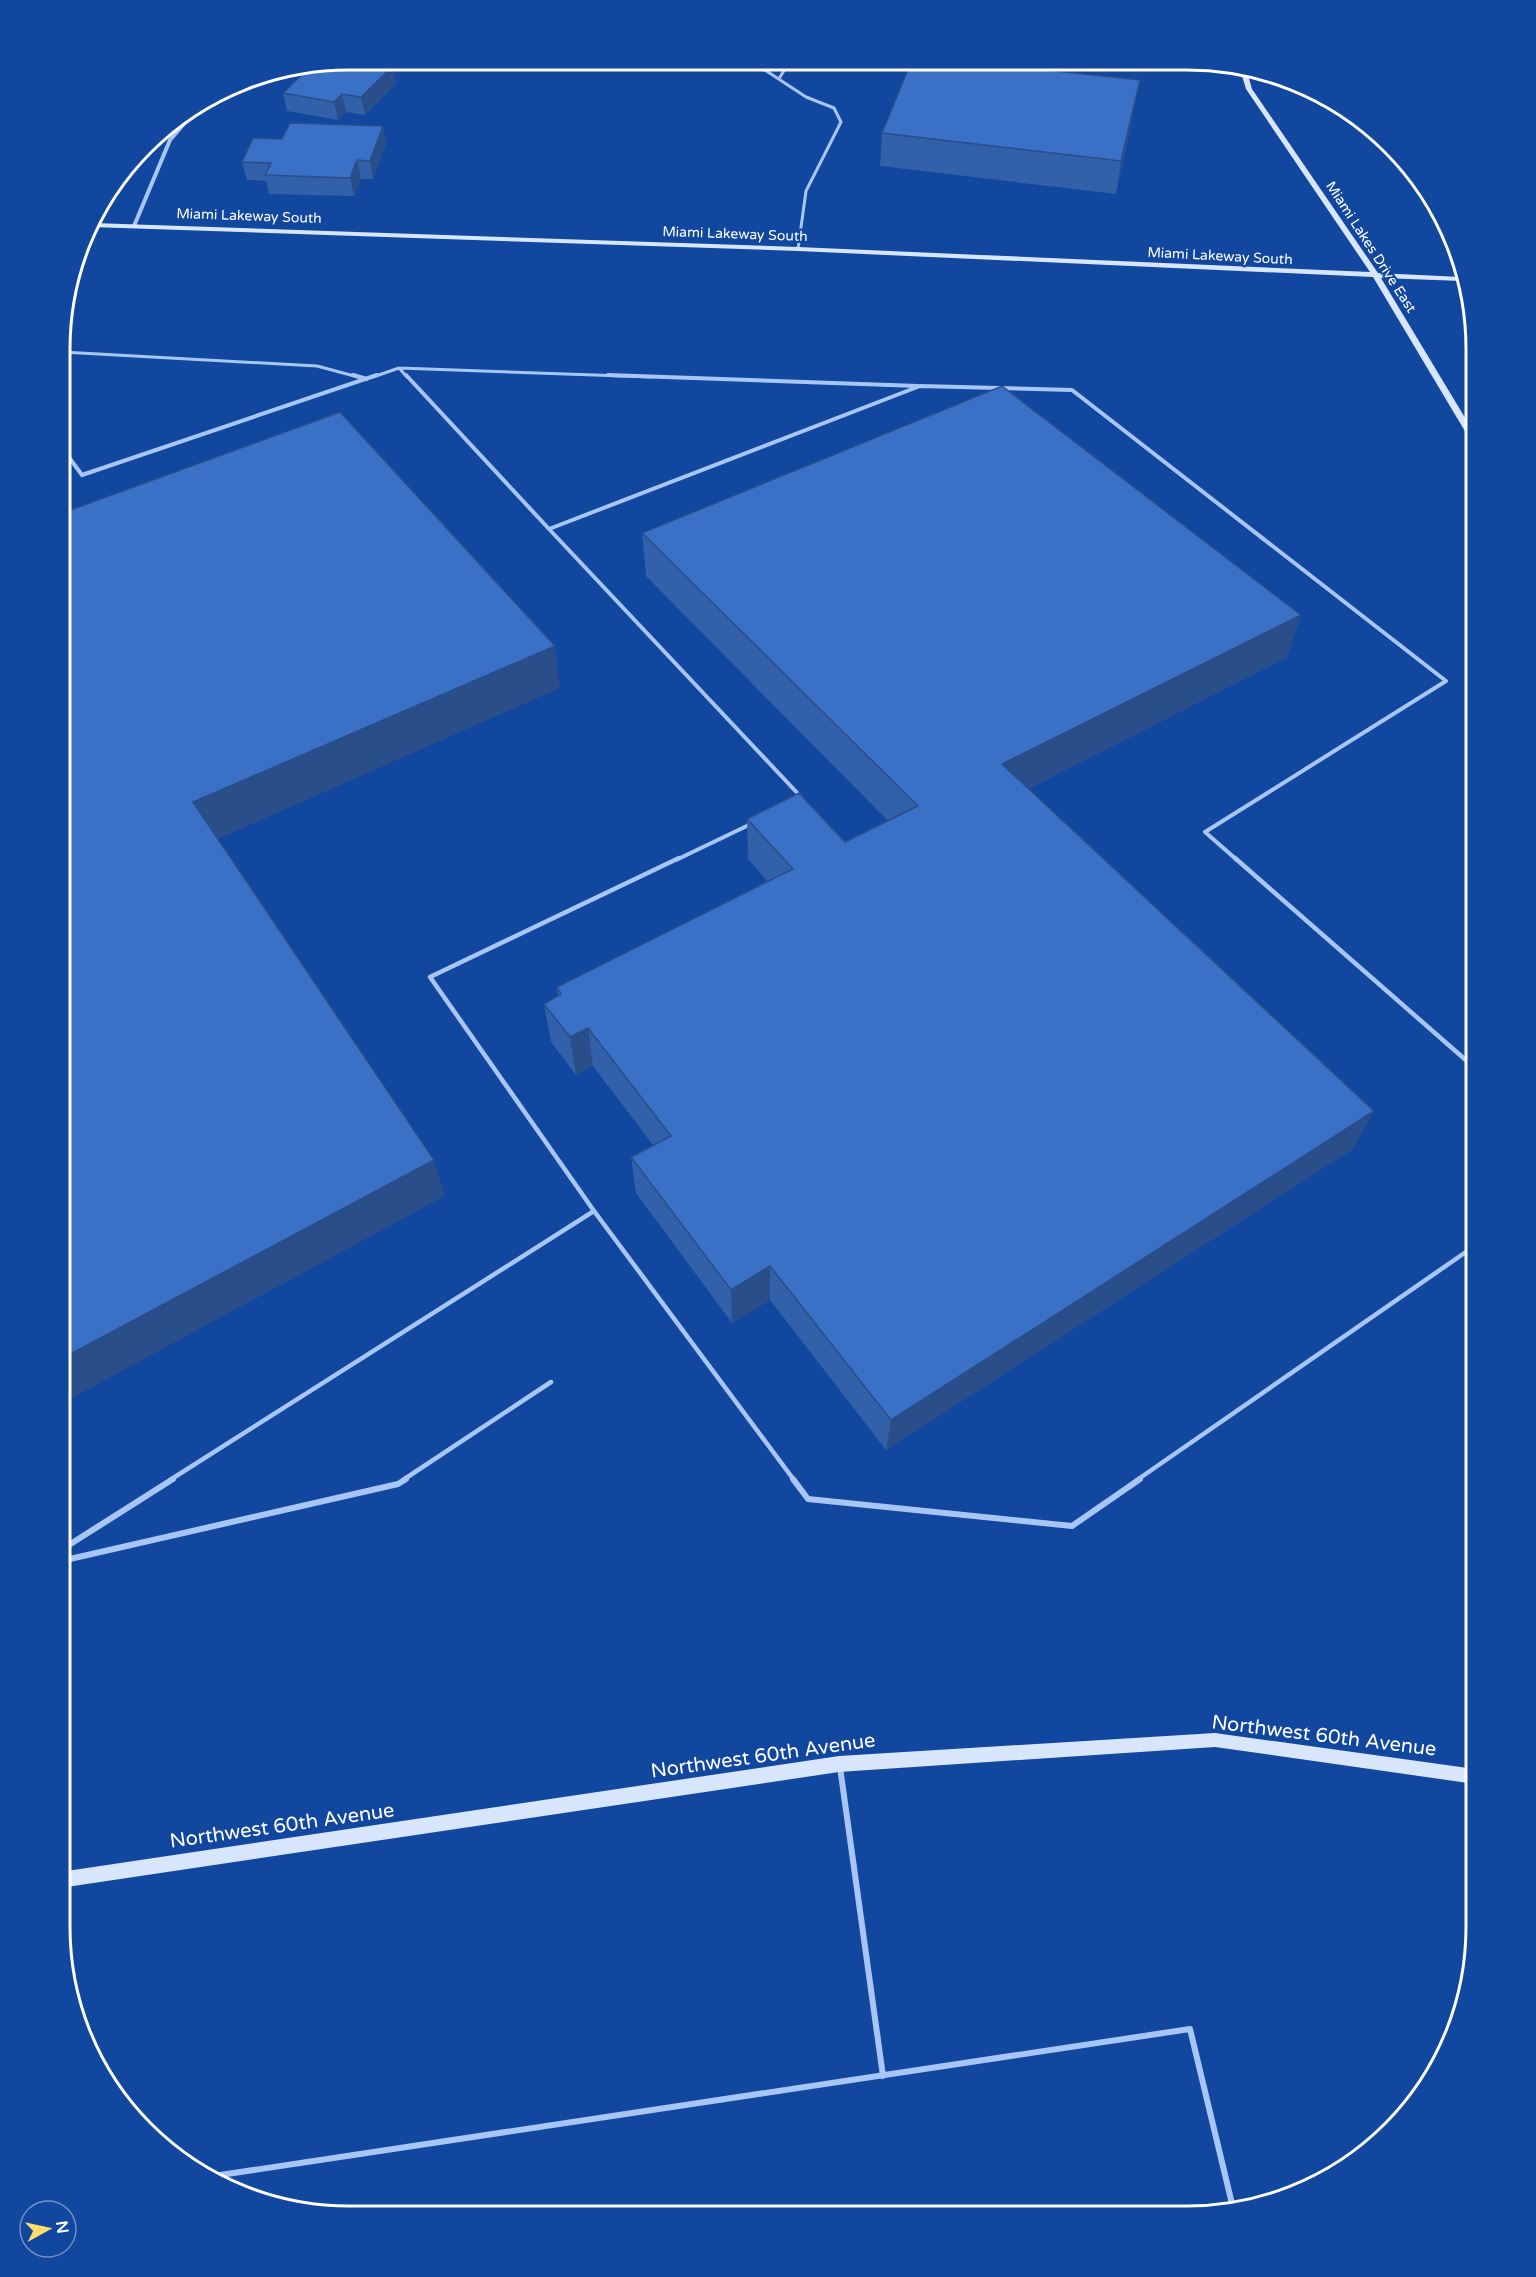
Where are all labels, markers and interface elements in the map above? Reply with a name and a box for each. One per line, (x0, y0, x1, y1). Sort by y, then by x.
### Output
street label: Miami Lakes Drive East (1322, 178, 1420, 316)
street label: Miami Lakeway South (176, 205, 322, 227)
street label: Miami Lakeway South (662, 223, 808, 245)
street label: Miami Lakeway South (1147, 244, 1293, 268)
street label: Northwest 60th Avenue (1210, 1710, 1438, 1762)
street label: Northwest 60th Avenue (649, 1728, 877, 1784)
street label: Northwest 60th Avenue (168, 1798, 396, 1854)
north arrow (18, 2199, 78, 2259)
text: N (51, 2219, 73, 2235)

